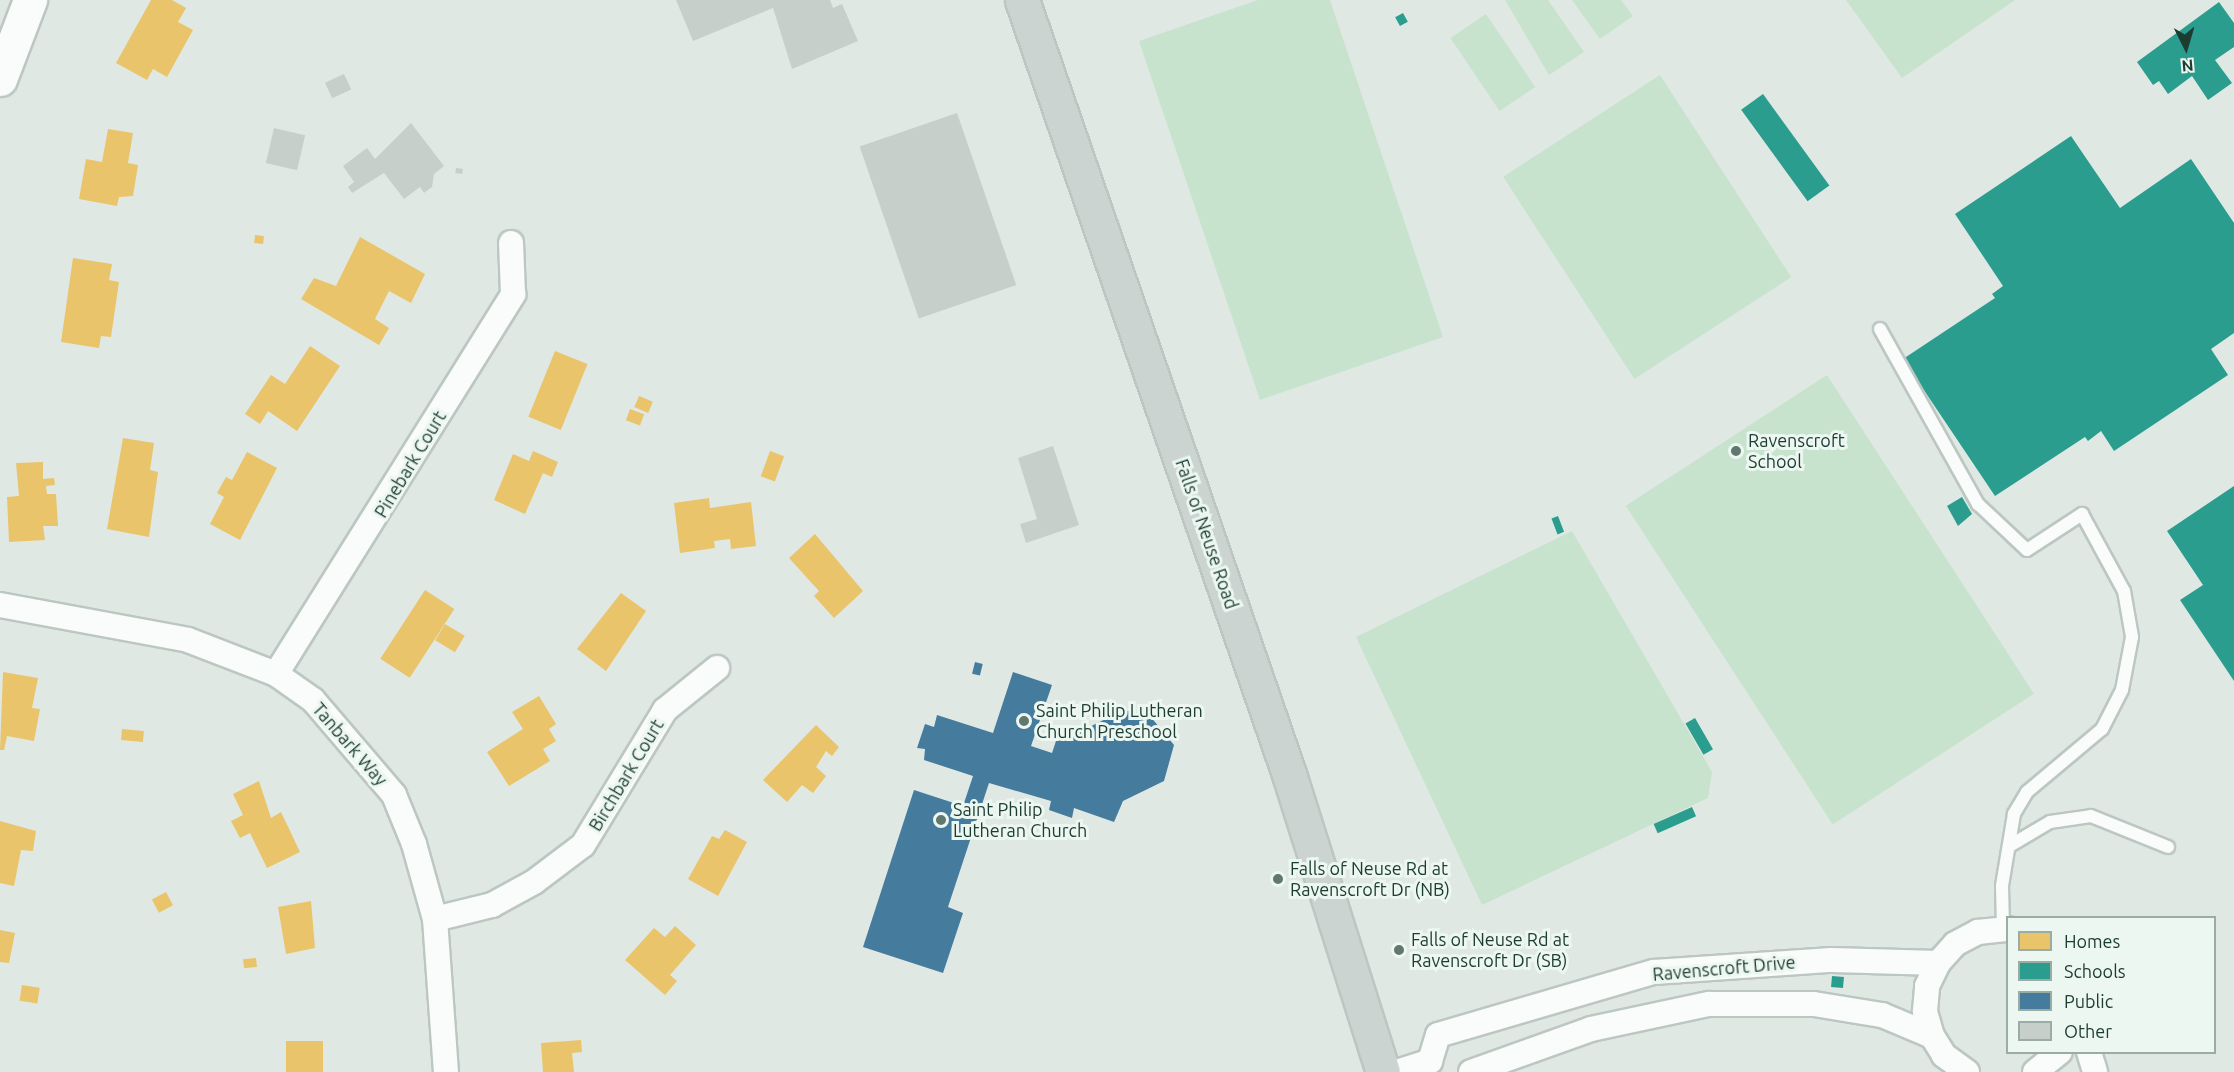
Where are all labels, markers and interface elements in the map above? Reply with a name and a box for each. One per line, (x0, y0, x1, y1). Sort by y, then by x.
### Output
north arrow (2156, 18, 2216, 78)
text: N (2181, 56, 2194, 75)
street label: Pinebark Court (370, 407, 450, 521)
place label: Ravenscroft School (1748, 430, 1845, 472)
marker: Ravenscroft School (1729, 444, 1743, 458)
street label: Falls of Neuse Road (1171, 456, 1243, 612)
street label: Tanbark Way (308, 698, 392, 790)
place label: Saint Philip Lutheran Church Preschool (1036, 700, 1203, 742)
marker: Saint Philip Lutheran Church Preschool (1017, 714, 1031, 728)
street label: Birchbark Court (584, 715, 668, 835)
place label: Saint Philip Lutheran Church (953, 799, 1087, 842)
marker: Saint Philip Lutheran Church (934, 813, 948, 827)
place label: Falls of Neuse Rd at Ravenscroft Dr (NB) (1290, 858, 1450, 900)
marker: Falls of Neuse Rd at Ravenscroft Dr (NB) (1271, 872, 1285, 886)
legend (2006, 916, 2216, 1054)
place label: Falls of Neuse Rd at Ravenscroft Dr (SB) (1411, 929, 1569, 972)
text: Homes (2064, 931, 2120, 951)
marker: Falls of Neuse Rd at Ravenscroft Dr (SB) (1392, 943, 1406, 957)
street label: Ravenscroft Drive (1652, 951, 1796, 985)
text: Schools (2064, 961, 2126, 981)
text: Public (2064, 991, 2113, 1011)
text: Other (2064, 1021, 2112, 1041)

